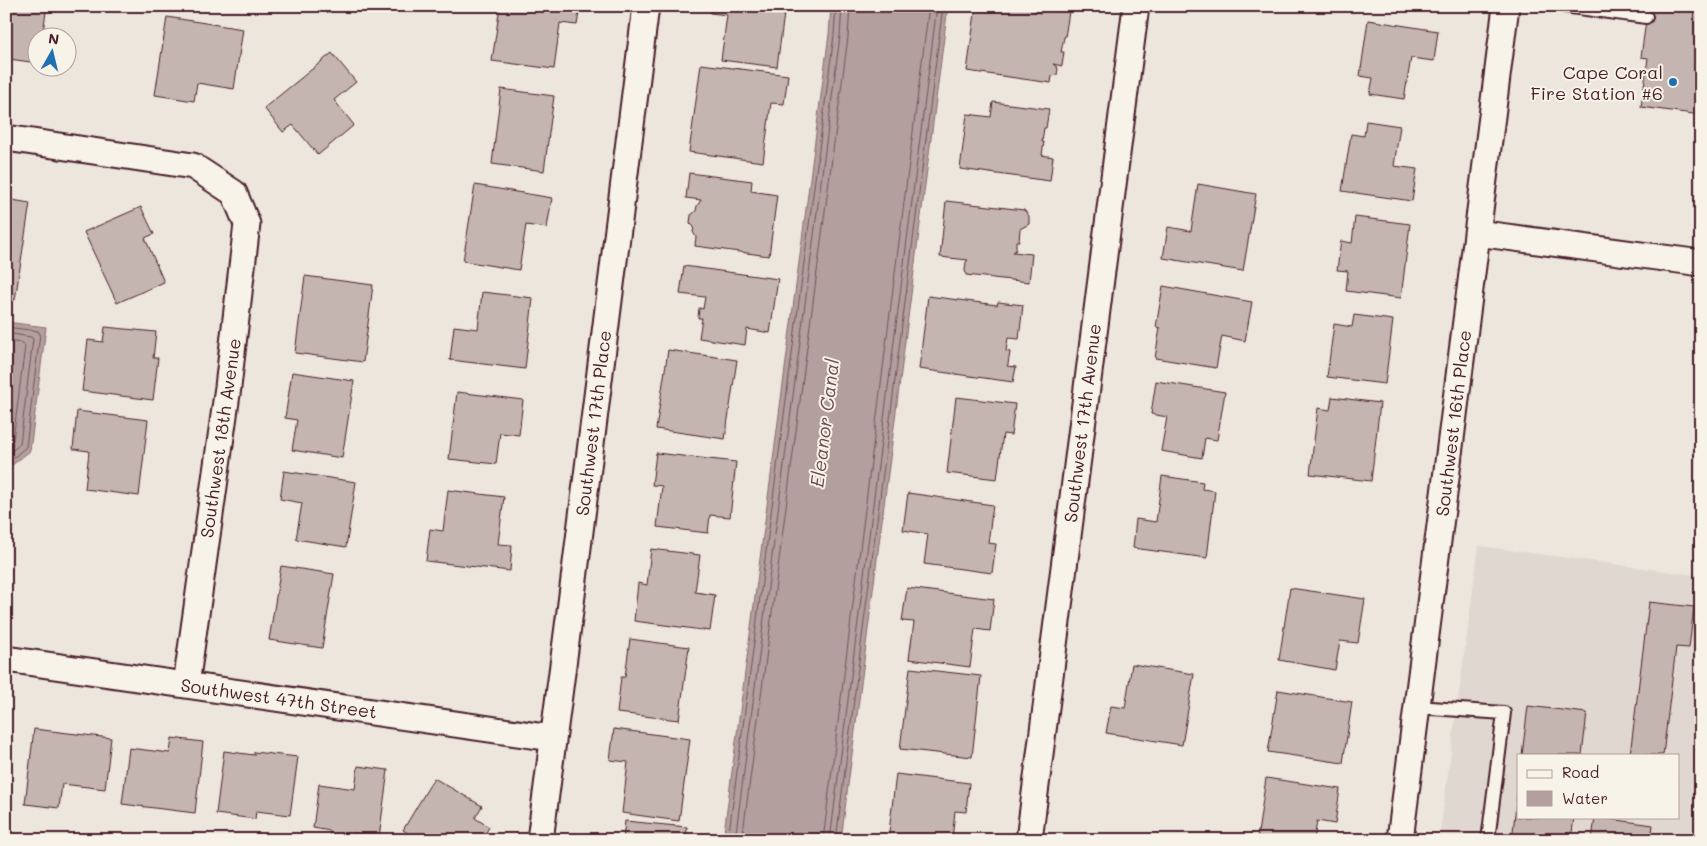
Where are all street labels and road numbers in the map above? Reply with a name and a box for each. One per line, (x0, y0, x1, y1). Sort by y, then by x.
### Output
street label: Southwest 17th Avenue (1058, 322, 1106, 524)
street label: Southwest 16th Place (1430, 328, 1476, 518)
street label: Southwest 17th Place (570, 329, 616, 517)
street label: Southwest 18th Avenue (194, 337, 246, 539)
street label: Southwest 47th Street (179, 672, 379, 724)

